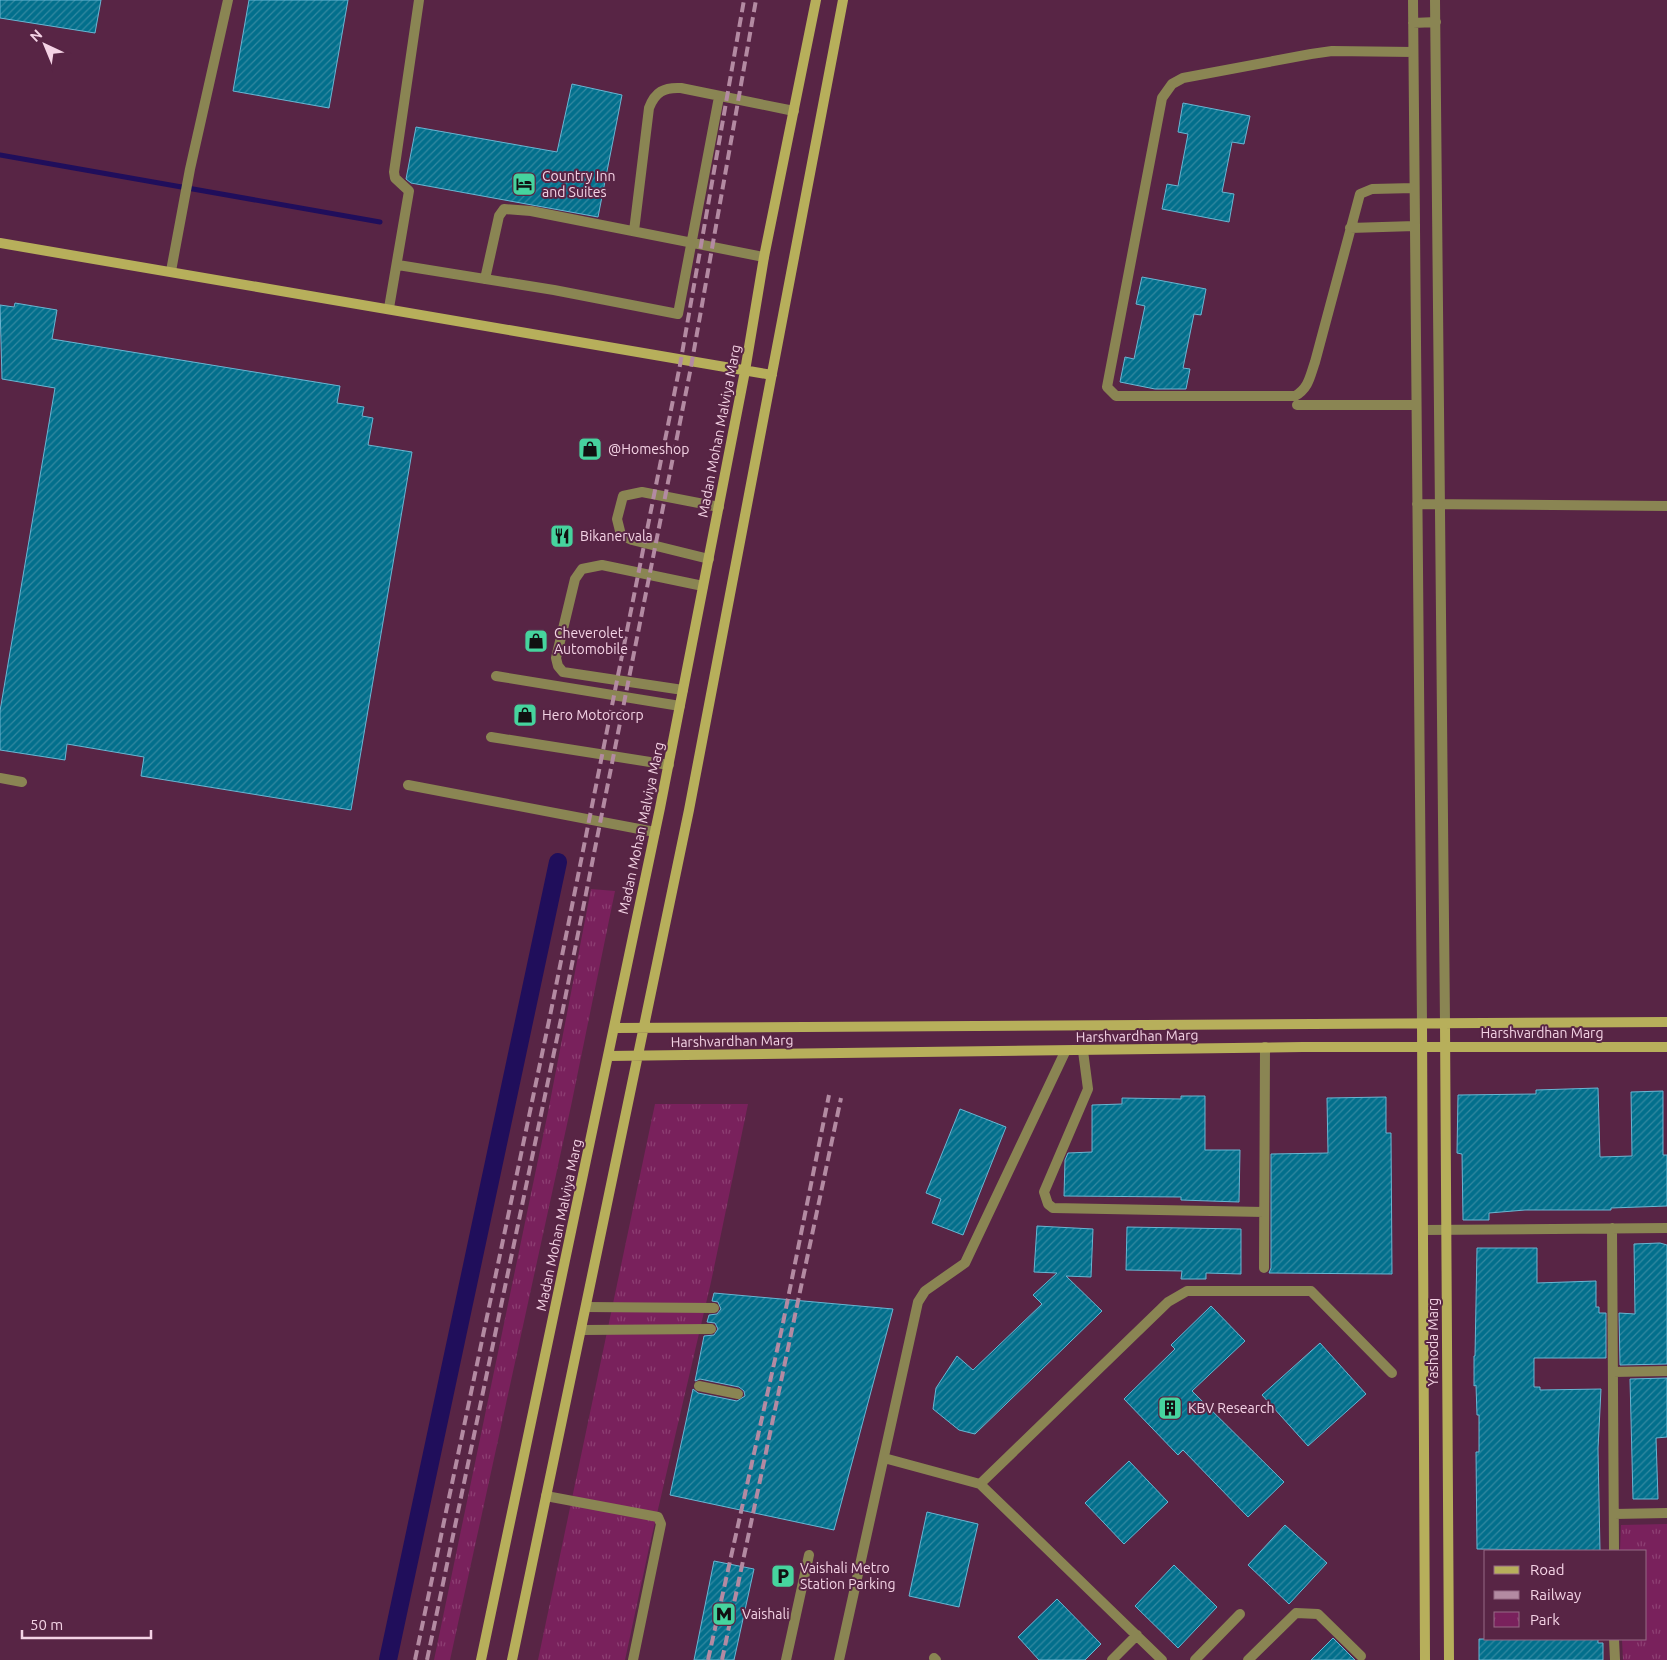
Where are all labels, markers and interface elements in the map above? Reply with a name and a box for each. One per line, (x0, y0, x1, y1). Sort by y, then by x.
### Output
north arrow (20, 20, 70, 70)
text: N (27, 26, 45, 45)
place label: Country Inn and Suites (542, 168, 615, 200)
hotel icon: Country Inn and Suites (511, 171, 537, 197)
street label: Madan Mohan Malviya Marg (694, 343, 744, 519)
shop icon: @Homeshop (577, 436, 603, 462)
place label: @Homeshop (608, 441, 689, 457)
restaurant icon: Bikanervala (549, 523, 575, 549)
place label: Bikanervala (580, 528, 653, 544)
place label: Cheverolet Automobile (554, 625, 628, 657)
shop icon: Cheverolet Automobile (523, 628, 549, 654)
shop icon: Hero Motorcorp (512, 702, 538, 728)
place label: Hero Motorcorp (542, 707, 644, 723)
street label: Madan Mohan Malviya Marg (615, 740, 667, 916)
street label: Harshvardhan Marg (1481, 1025, 1603, 1041)
street label: Harshvardhan Marg (1075, 1027, 1199, 1045)
street label: Harshvardhan Marg (670, 1032, 794, 1050)
street label: Madan Mohan Malviya Marg (533, 1137, 585, 1313)
street label: Yashoda Marg (1425, 1298, 1441, 1386)
building icon: KBV Research (1157, 1395, 1183, 1421)
place label: KBV Research (1188, 1400, 1275, 1416)
legend (1484, 1550, 1647, 1640)
place label: Vaishali Metro Station Parking (800, 1560, 896, 1592)
text: Road (1530, 1561, 1565, 1578)
parking icon: Vaishali Metro Station Parking (770, 1563, 796, 1589)
text: Railway (1530, 1586, 1581, 1603)
metro station icon: Vaishali (711, 1601, 737, 1627)
place label: Vaishali (742, 1606, 790, 1622)
scale bar (22, 1608, 151, 1640)
text: Park (1530, 1611, 1560, 1628)
text: 50 m (30, 1616, 63, 1633)

